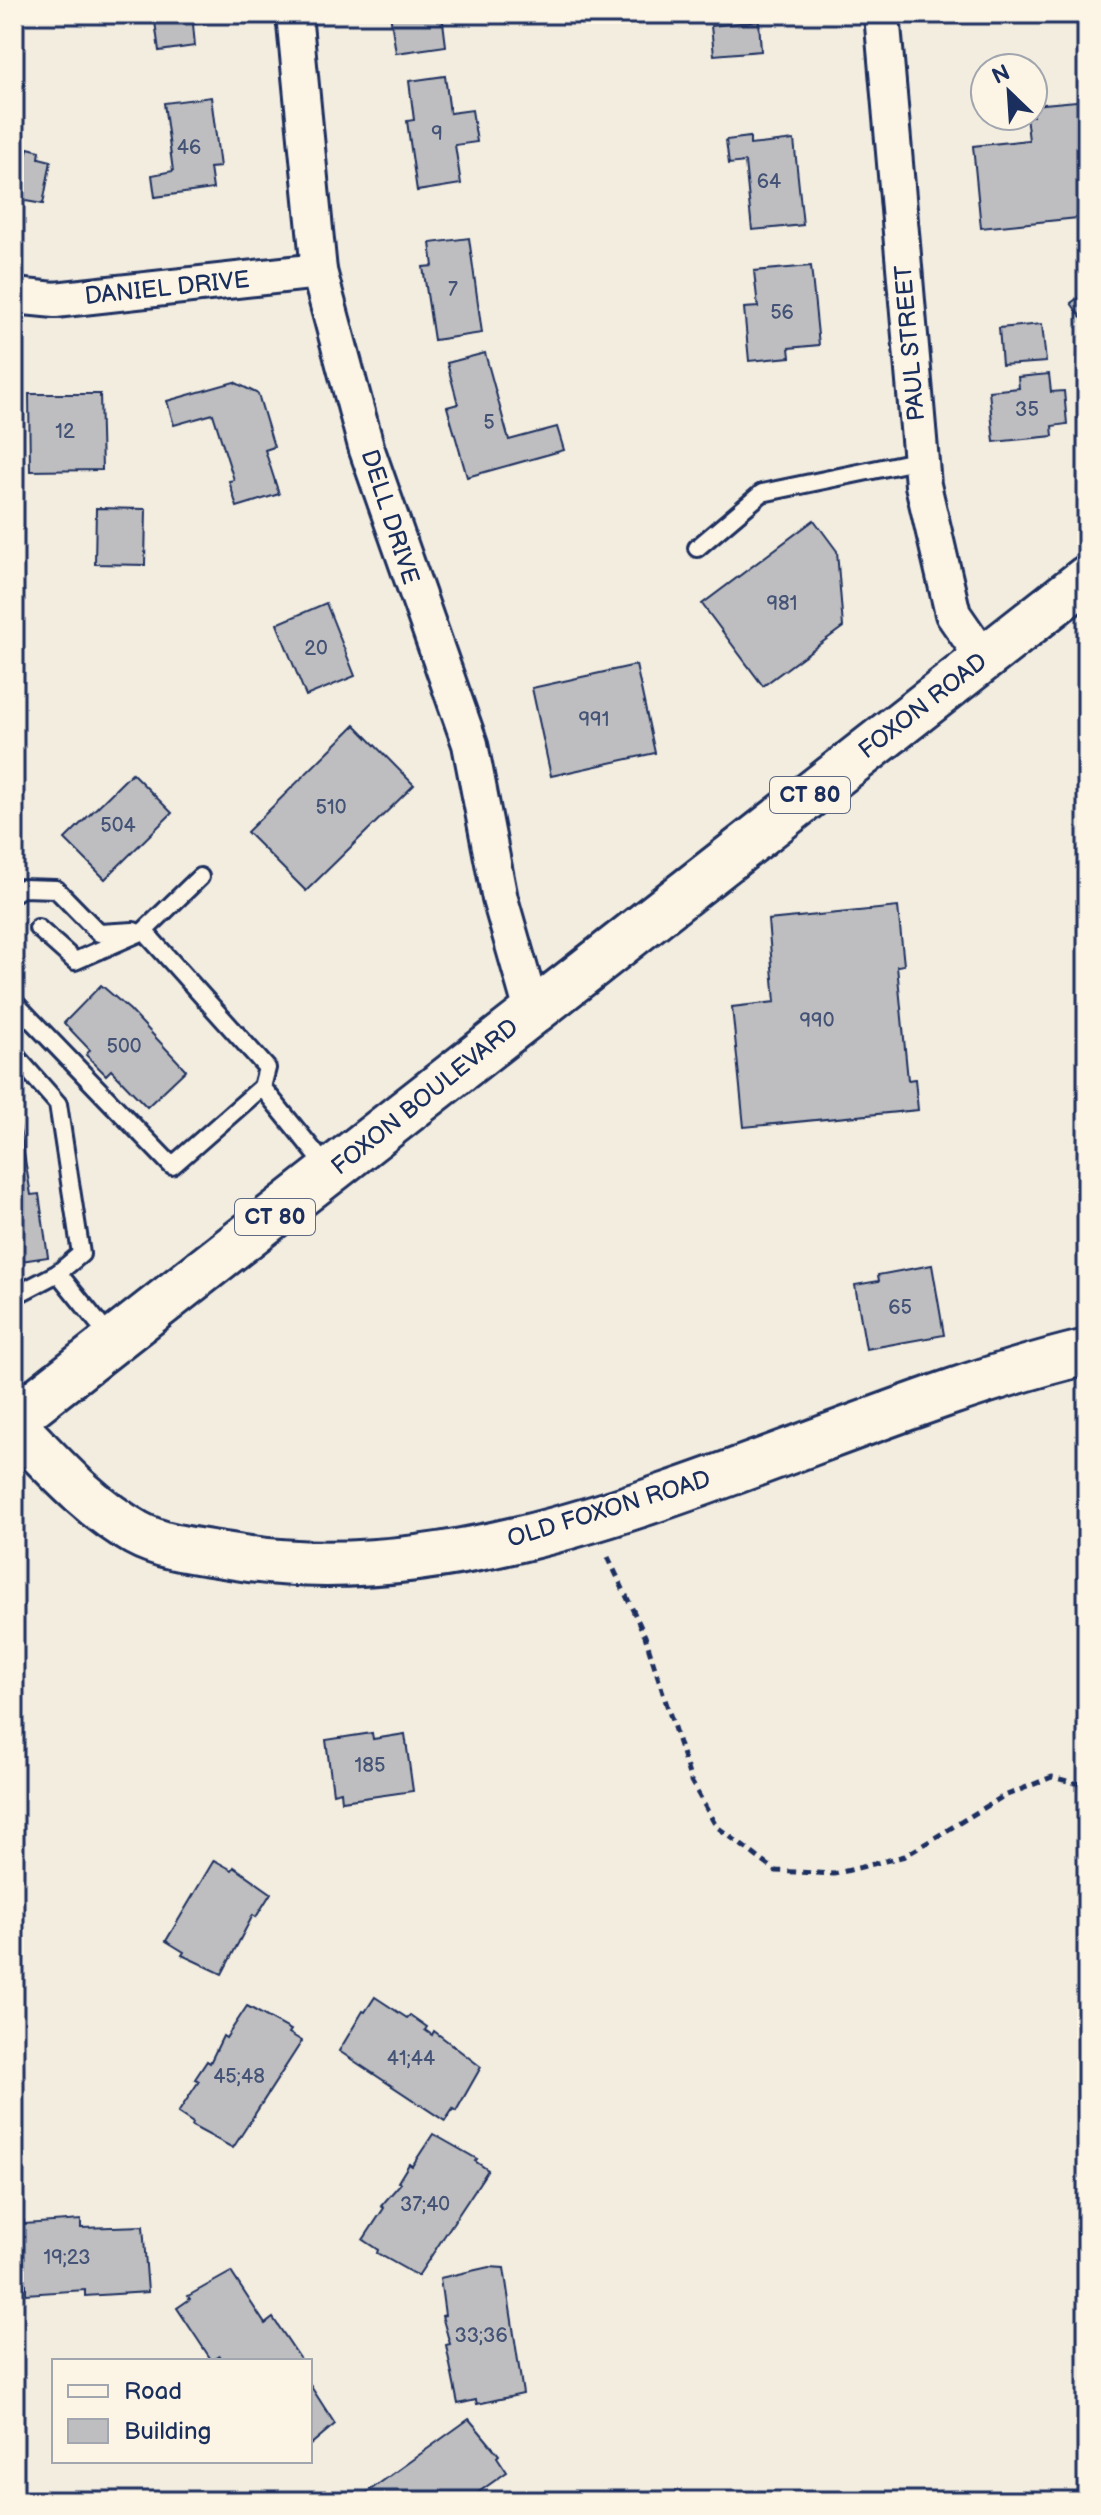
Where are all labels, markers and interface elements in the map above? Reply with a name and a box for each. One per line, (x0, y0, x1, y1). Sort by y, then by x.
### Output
north arrow (969, 52, 1049, 132)
text: N (988, 60, 1014, 91)
house number: 9 (431, 122, 443, 146)
house number: 46 (177, 136, 201, 160)
house number: 64 (757, 170, 781, 194)
street label: PAUL STREET (889, 263, 931, 422)
street label: DANIEL DRIVE (83, 265, 251, 311)
house number: 7 (448, 278, 458, 302)
house number: 56 (770, 301, 794, 325)
house number: 35 (1015, 398, 1039, 422)
house number: 5 (483, 411, 495, 435)
house number: 12 (55, 420, 75, 444)
street label: DELL DRIVE (355, 446, 425, 588)
house number: 981 (767, 592, 797, 616)
house number: 20 (304, 637, 328, 661)
street label: FOXON ROAD (853, 647, 993, 765)
house number: 991 (579, 708, 609, 732)
road number: CT 80 (770, 777, 850, 813)
house number: 510 (316, 796, 346, 820)
house number: 504 (100, 814, 136, 838)
house number: 990 (800, 1009, 834, 1033)
street label: FOXON BOULEVARD (326, 1013, 524, 1181)
house number: 500 (107, 1035, 141, 1059)
road number: CT 80 (235, 1199, 315, 1235)
house number: 65 (888, 1296, 912, 1320)
street label: OLD FOXON ROAD (504, 1464, 714, 1554)
house number: 185 (355, 1754, 385, 1778)
house number: 41;44 (387, 2047, 435, 2071)
house number: 45;48 (213, 2065, 265, 2089)
house number: 37;40 (400, 2193, 450, 2217)
house number: 19;23 (43, 2246, 91, 2270)
house number: 33;36 (454, 2324, 508, 2348)
legend (52, 2359, 312, 2463)
text: Road (124, 2377, 182, 2406)
text: Building (124, 2417, 211, 2446)

